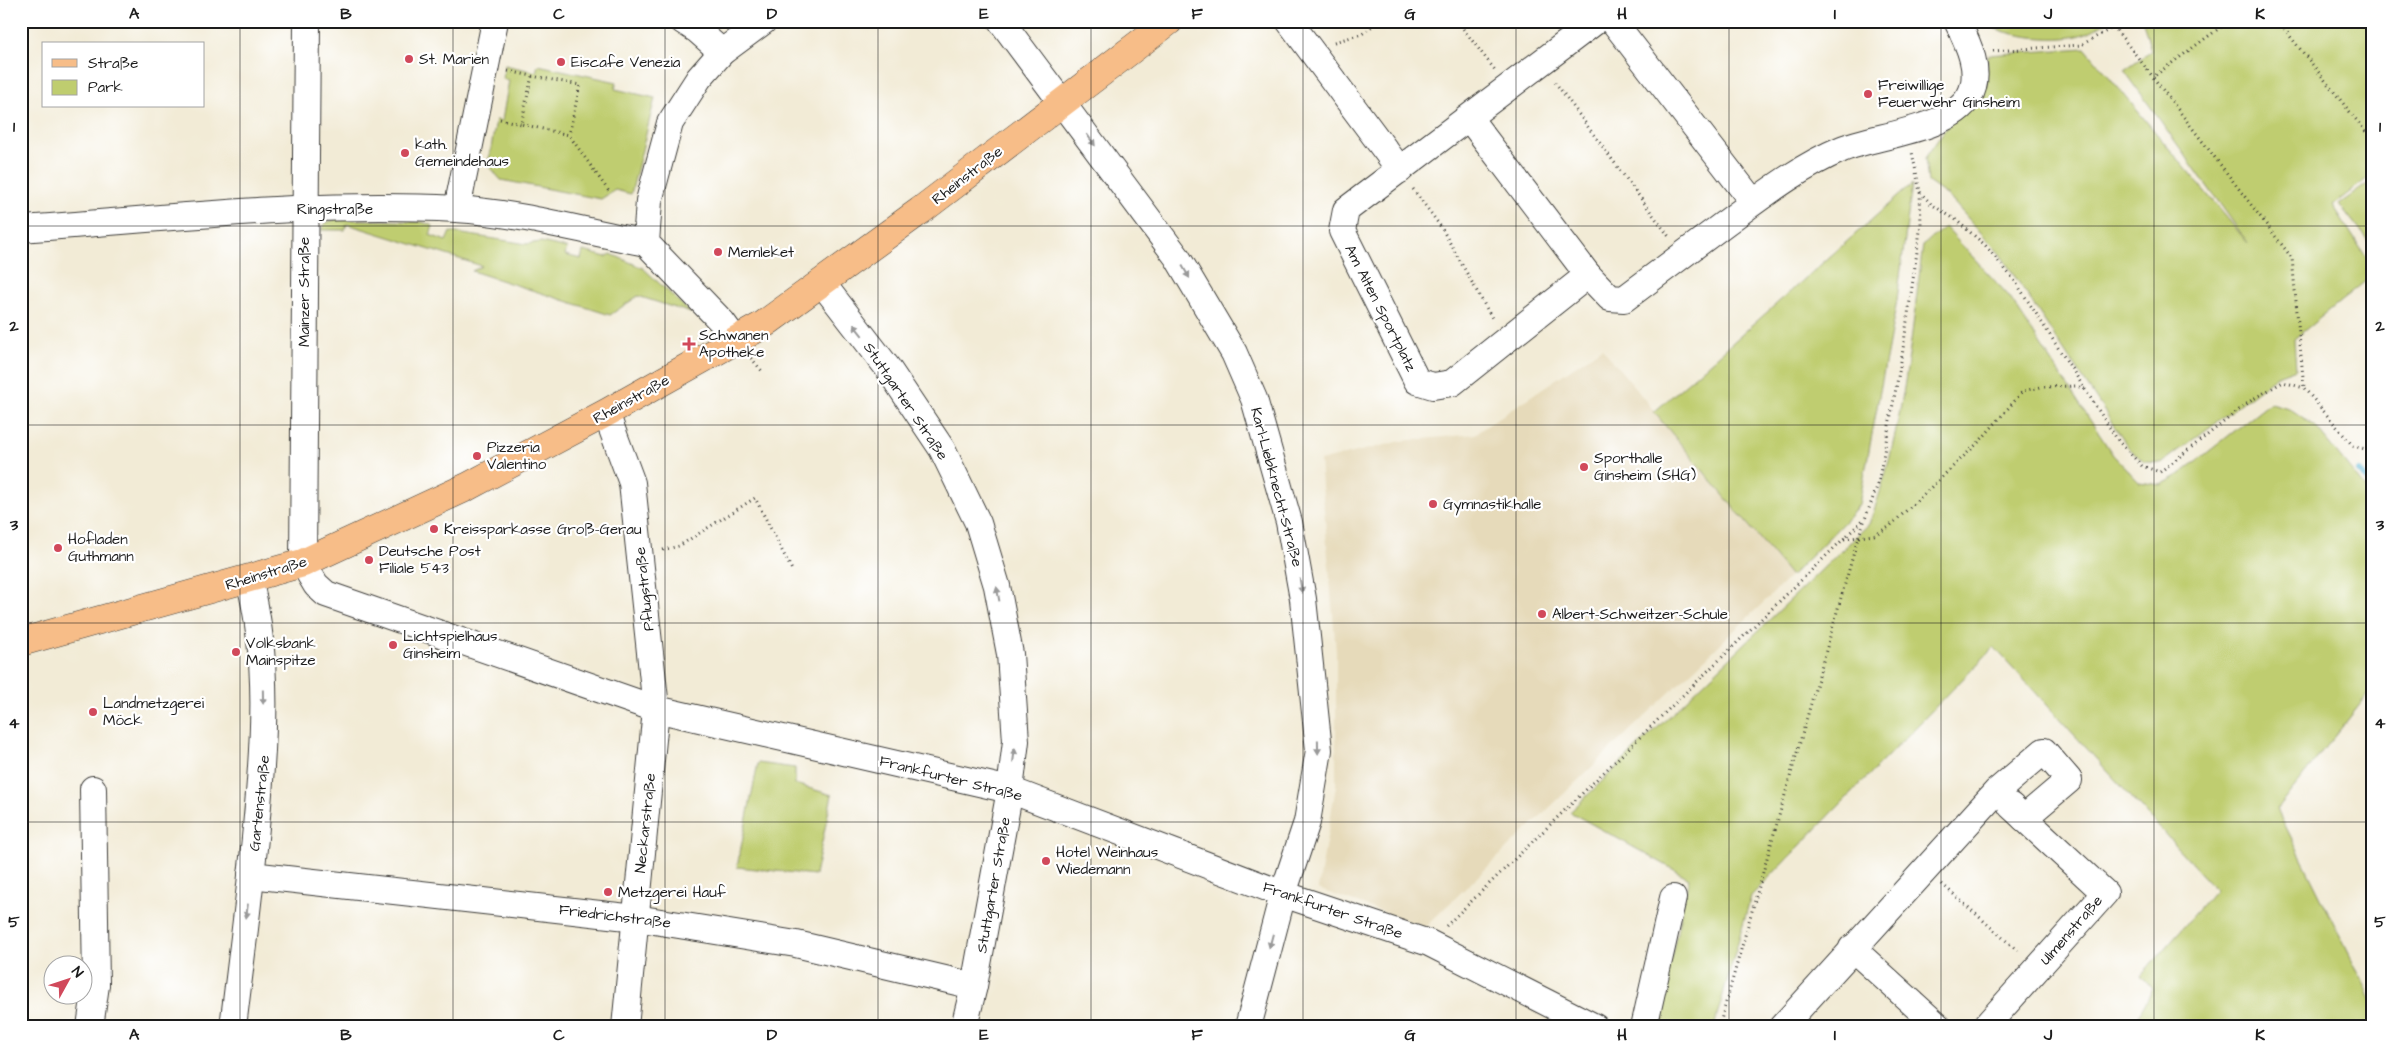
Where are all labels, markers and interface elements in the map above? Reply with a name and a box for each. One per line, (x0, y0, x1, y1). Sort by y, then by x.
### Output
text: A (129, 3, 140, 25)
text: B (340, 3, 352, 25)
text: C (553, 3, 565, 25)
text: D (767, 3, 778, 25)
text: E (979, 3, 989, 25)
text: F (1191, 3, 1203, 25)
text: G (1404, 3, 1416, 25)
text: H (1617, 3, 1627, 25)
text: I (1834, 3, 1836, 25)
text: J (2043, 3, 2053, 25)
text: K (2255, 3, 2265, 25)
legend (42, 42, 205, 108)
place label: St. Marien (419, 49, 490, 70)
place label: Eiscafe Venezia (571, 52, 681, 73)
text: Straße (88, 53, 138, 74)
marker: St. Marien (403, 53, 415, 65)
marker: Eiscafe Venezia (555, 56, 567, 68)
place label: Freiwillige Feuerwehr Ginsheim (1878, 75, 2020, 113)
text: Park (88, 77, 123, 98)
marker: Freiwillige Feuerwehr Ginsheim (1862, 88, 1874, 100)
text: 1 (13, 116, 16, 138)
text: 1 (2379, 116, 2382, 138)
one-way arrow (1086, 133, 1096, 147)
place label: kath. Gemeindehaus (415, 134, 510, 172)
street label: Rheinstraße (928, 141, 1007, 210)
marker: kath. Gemeindehaus (399, 147, 411, 159)
street label: Ringstraße (297, 199, 373, 221)
street label: Mainzer Straße (294, 237, 315, 347)
street label: Am Alten Sportplatz (1340, 241, 1422, 376)
place label: Memleket (728, 242, 794, 263)
marker: Memleket (712, 246, 724, 258)
one-way arrow (1181, 265, 1190, 278)
text: 2 (8, 315, 19, 337)
text: 2 (2374, 315, 2385, 337)
one-way arrow (852, 323, 863, 336)
place label: Schwanen Apotheke (699, 325, 769, 363)
marker: Schwanen Apotheke (683, 338, 695, 350)
street label: Stuttgarter Straße (857, 338, 953, 465)
street label: Rheinstraße (589, 370, 673, 429)
street label: Karl-Liebknecht-Straße (1245, 405, 1308, 569)
place label: Pizzeria Valentino (487, 437, 547, 475)
place label: Sporthalle Ginsheim (SHG) (1594, 448, 1696, 486)
marker: Pizzeria Valentino (471, 450, 483, 462)
marker: Sporthalle Ginsheim (SHG) (1578, 461, 1590, 473)
place label: Gymnastikhalle (1443, 494, 1541, 516)
marker: Gymnastikhalle (1427, 498, 1439, 510)
text: 3 (9, 514, 19, 536)
text: 3 (2375, 514, 2385, 536)
place label: Kreissparkasse Groß-Gerau (444, 519, 642, 540)
marker: Kreissparkasse Groß-Gerau (428, 523, 440, 535)
place label: Hofladen Guthmann (68, 529, 134, 567)
place label: Deutsche Post Filiale 543 (379, 541, 481, 579)
marker: Hofladen Guthmann (52, 542, 64, 554)
street label: Pflugstraße (630, 546, 660, 632)
street label: Rheinstraße (223, 551, 310, 596)
marker: Deutsche Post Filiale 543 (363, 554, 375, 566)
one-way arrow (1298, 578, 1306, 594)
one-way arrow (994, 586, 1002, 602)
place label: Albert-Schweitzer-Schule (1552, 604, 1728, 625)
marker: Albert-Schweitzer-Schule (1536, 608, 1548, 620)
place label: Lichtspielhaus Ginsheim (403, 626, 498, 664)
place label: Volksbank Mainspitze (246, 633, 316, 671)
marker: Lichtspielhaus Ginsheim (387, 639, 399, 651)
marker: Volksbank Mainspitze (230, 646, 242, 658)
one-way arrow (259, 689, 267, 705)
place label: Landmetzgerei Möck (103, 693, 205, 731)
marker: Landmetzgerei Möck (87, 706, 99, 718)
text: 4 (9, 712, 20, 734)
text: 4 (2375, 712, 2386, 734)
one-way arrow (1314, 740, 1322, 756)
one-way arrow (1010, 747, 1018, 763)
street label: Frankfurter Straße (877, 751, 1025, 806)
street label: Gartenstraße (244, 754, 275, 852)
street label: Neckarstraße (630, 772, 661, 874)
street label: Stuttgarter Straße (971, 815, 1017, 955)
place label: Hotel Weinhaus Wiedemann (1056, 842, 1159, 880)
marker: Hotel Weinhaus Wiedemann (1040, 855, 1052, 867)
street label: Frankfurter Straße (1260, 877, 1406, 944)
place label: Metzgerei Hauf (618, 882, 726, 904)
marker: Metzgerei Hauf (602, 886, 614, 898)
street label: Ulmenstraße (2035, 891, 2108, 970)
street label: Friedrichstraße (558, 899, 672, 934)
one-way arrow (243, 903, 251, 919)
text: 5 (8, 911, 20, 933)
text: 5 (2374, 911, 2386, 933)
one-way arrow (1266, 934, 1274, 949)
north arrow (42, 956, 92, 1006)
text: N (67, 962, 88, 982)
text: A (129, 1024, 140, 1046)
text: B (340, 1024, 352, 1046)
text: C (553, 1024, 565, 1046)
text: D (767, 1024, 778, 1046)
text: E (979, 1024, 989, 1046)
text: F (1191, 1024, 1203, 1046)
text: G (1404, 1024, 1416, 1046)
text: H (1617, 1024, 1627, 1046)
text: I (1834, 1024, 1836, 1046)
text: J (2043, 1024, 2053, 1046)
text: K (2255, 1024, 2265, 1046)

